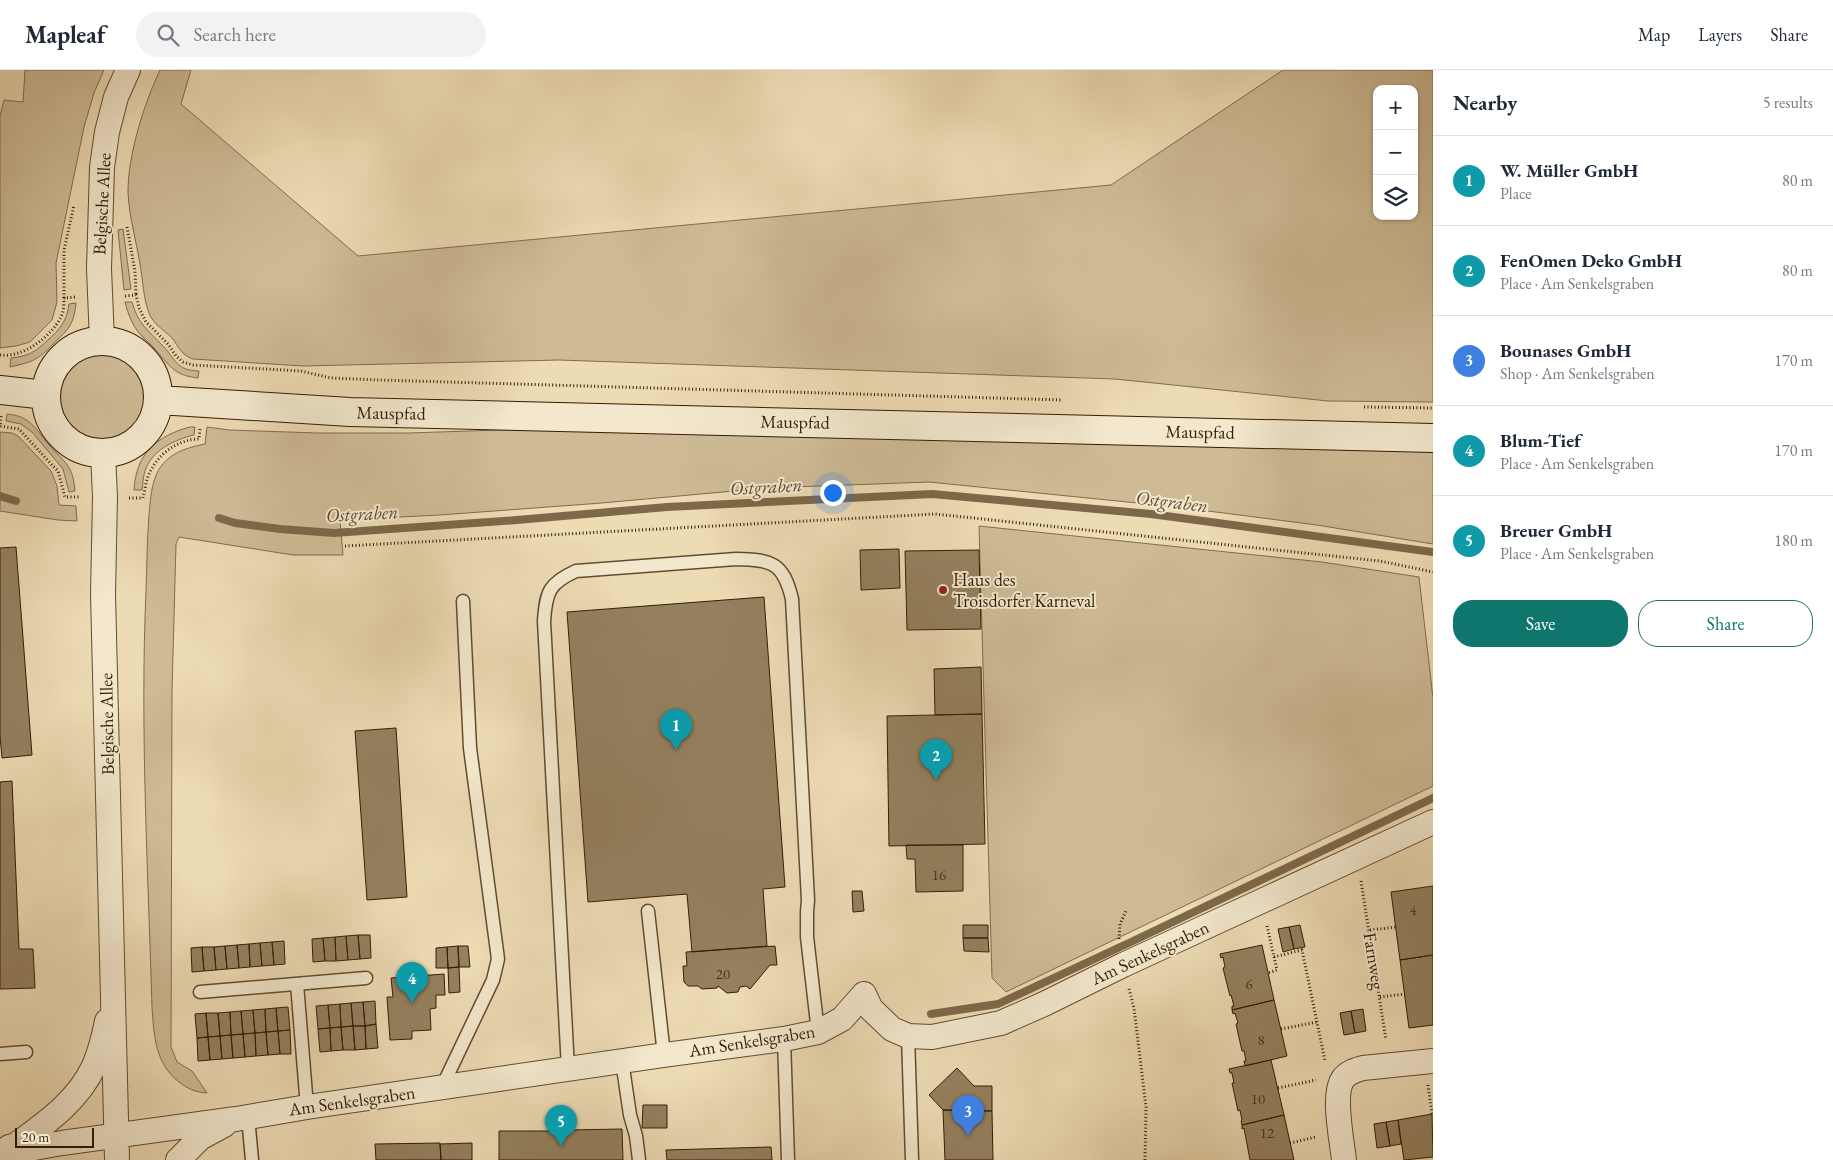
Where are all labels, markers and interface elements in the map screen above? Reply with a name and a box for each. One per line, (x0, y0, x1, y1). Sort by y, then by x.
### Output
search box (136, 12, 486, 57)
text: Mapleaf (25, 19, 106, 50)
icon: search (154, 21, 182, 49)
text: Search here (194, 22, 276, 47)
text: Map (1638, 23, 1670, 46)
text: Layers (1698, 23, 1742, 46)
text: Share (1770, 23, 1808, 46)
map controls (1373, 85, 1418, 220)
button: + (1373, 85, 1418, 130)
text: Nearby (1453, 89, 1517, 116)
text: 5 results (1763, 92, 1813, 113)
button: − (1373, 130, 1418, 175)
street label: Belgische Allee (87, 152, 116, 256)
text: W. Müller GmbH (1500, 158, 1638, 183)
text: 1 (1465, 170, 1473, 191)
text: 80 m (1782, 170, 1813, 191)
button: layers (1373, 175, 1418, 220)
text: Place (1500, 183, 1532, 204)
text: FenOmen Deko GmbH (1500, 248, 1682, 273)
text: 2 (1465, 260, 1473, 281)
text: 80 m (1782, 260, 1813, 281)
text: Place · Am Senkelsgraben (1500, 273, 1654, 294)
text: Bounases GmbH (1500, 338, 1631, 363)
text: 3 (1465, 350, 1473, 371)
text: 170 m (1774, 350, 1813, 371)
text: Shop · Am Senkelsgraben (1500, 363, 1655, 384)
street label: Mauspfad (356, 400, 427, 425)
street label: Mauspfad (760, 409, 831, 434)
street label: Mauspfad (1165, 419, 1236, 444)
text: Blum-Tief (1500, 428, 1581, 453)
text: 4 (1465, 440, 1473, 461)
text: 170 m (1774, 440, 1813, 461)
text: Place · Am Senkelsgraben (1500, 453, 1654, 474)
water label: Ostgraben (729, 472, 803, 501)
your location (820, 480, 846, 506)
water label: Ostgraben (1135, 485, 1209, 518)
water label: Ostgraben (325, 499, 399, 528)
text: Breuer GmbH (1500, 518, 1612, 543)
text: 5 (1465, 530, 1473, 551)
text: 180 m (1774, 530, 1813, 551)
text: Place · Am Senkelsgraben (1500, 543, 1654, 564)
place label: Haus des Troisdorfer Karneval (953, 568, 1095, 612)
marker: Haus des Troisdorfer Karneval (937, 584, 949, 596)
button: Save (1453, 600, 1628, 647)
button: Share (1638, 600, 1813, 647)
street label: Belgische Allee (94, 673, 119, 775)
pin: 1 (660, 709, 692, 750)
pin: 2 (920, 739, 952, 780)
house number: 16 (932, 865, 946, 884)
house number: 4 (1409, 900, 1417, 919)
street label: Am Senkelsgraben (1086, 915, 1213, 990)
street label: Farnweg (1359, 931, 1390, 991)
pin: 4 (396, 962, 428, 1003)
house number: 20 (716, 964, 730, 983)
house number: 6 (1245, 974, 1253, 993)
street label: Am Senkelsgraben (686, 1019, 817, 1062)
house number: 8 (1257, 1030, 1265, 1049)
street label: Am Senkelsgraben (286, 1080, 417, 1121)
house number: 10 (1251, 1089, 1265, 1108)
pin: 3 (952, 1095, 984, 1136)
pin: 5 (545, 1105, 577, 1146)
house number: 12 (1260, 1123, 1275, 1142)
scale bar (15, 1125, 94, 1148)
text: 20 m (22, 1128, 49, 1146)

